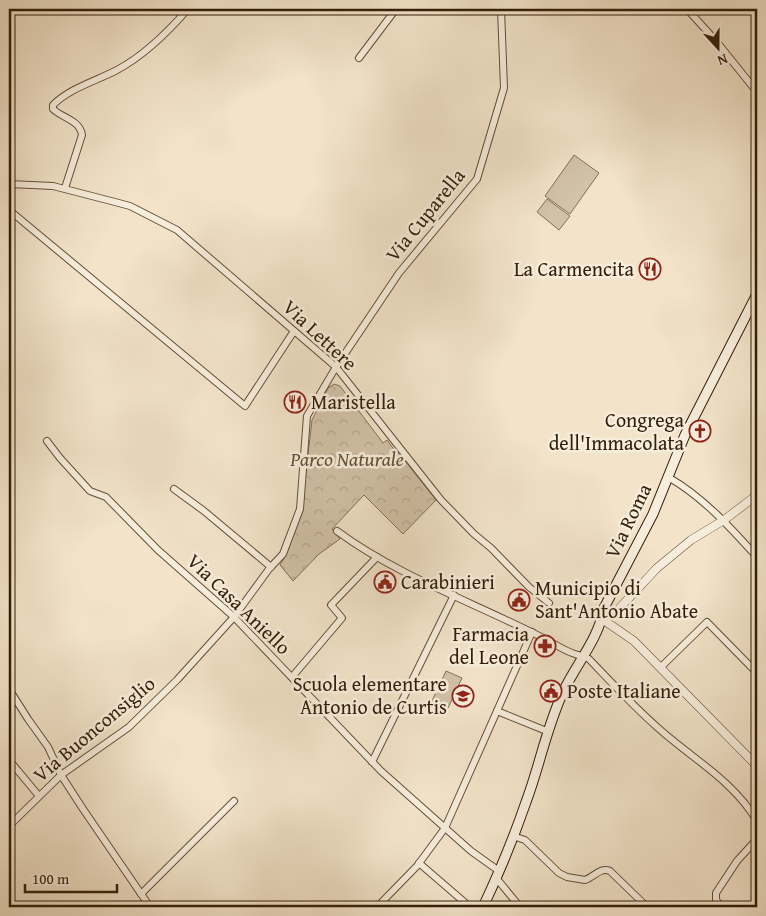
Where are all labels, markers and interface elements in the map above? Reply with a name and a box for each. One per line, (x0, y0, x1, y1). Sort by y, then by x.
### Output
north arrow (694, 22, 744, 72)
text: N (714, 49, 731, 71)
street label: Via Cuparella (378, 161, 472, 268)
place label: La Carmencita (514, 254, 635, 283)
restaurant icon: La Carmencita (638, 257, 662, 281)
street label: Via Lettere (277, 292, 364, 377)
place label: Maristella (311, 387, 396, 416)
restaurant icon: Maristella (283, 390, 307, 414)
place label: Congrega dell'Immacolata (549, 405, 685, 457)
church icon: Congrega dell'Immacolata (688, 419, 712, 443)
park label: Parco Naturale (289, 444, 404, 473)
street label: Via Roma (597, 478, 658, 563)
street label: Via Casa Aniello (181, 546, 298, 661)
place label: Carabinieri (401, 567, 495, 596)
public building icon: Carabinieri (373, 570, 397, 594)
place label: Municipio di Sant'Antonio Abate (535, 573, 698, 625)
public building icon: Municipio di Sant'Antonio Abate (507, 588, 531, 612)
place label: Farmacia del Leone (449, 619, 530, 671)
pharmacy icon: Farmacia del Leone (533, 634, 557, 658)
street label: Via Buonconsiglio (26, 669, 161, 788)
place label: Scuola elementare Antonio de Curtis (293, 669, 447, 721)
place label: Poste Italiane (567, 676, 681, 705)
public building icon: Poste Italiane (539, 679, 563, 703)
school or university icon: Scuola elementare Antonio de Curtis (451, 684, 475, 708)
scale bar (25, 861, 118, 893)
text: 100 m (32, 868, 70, 889)

